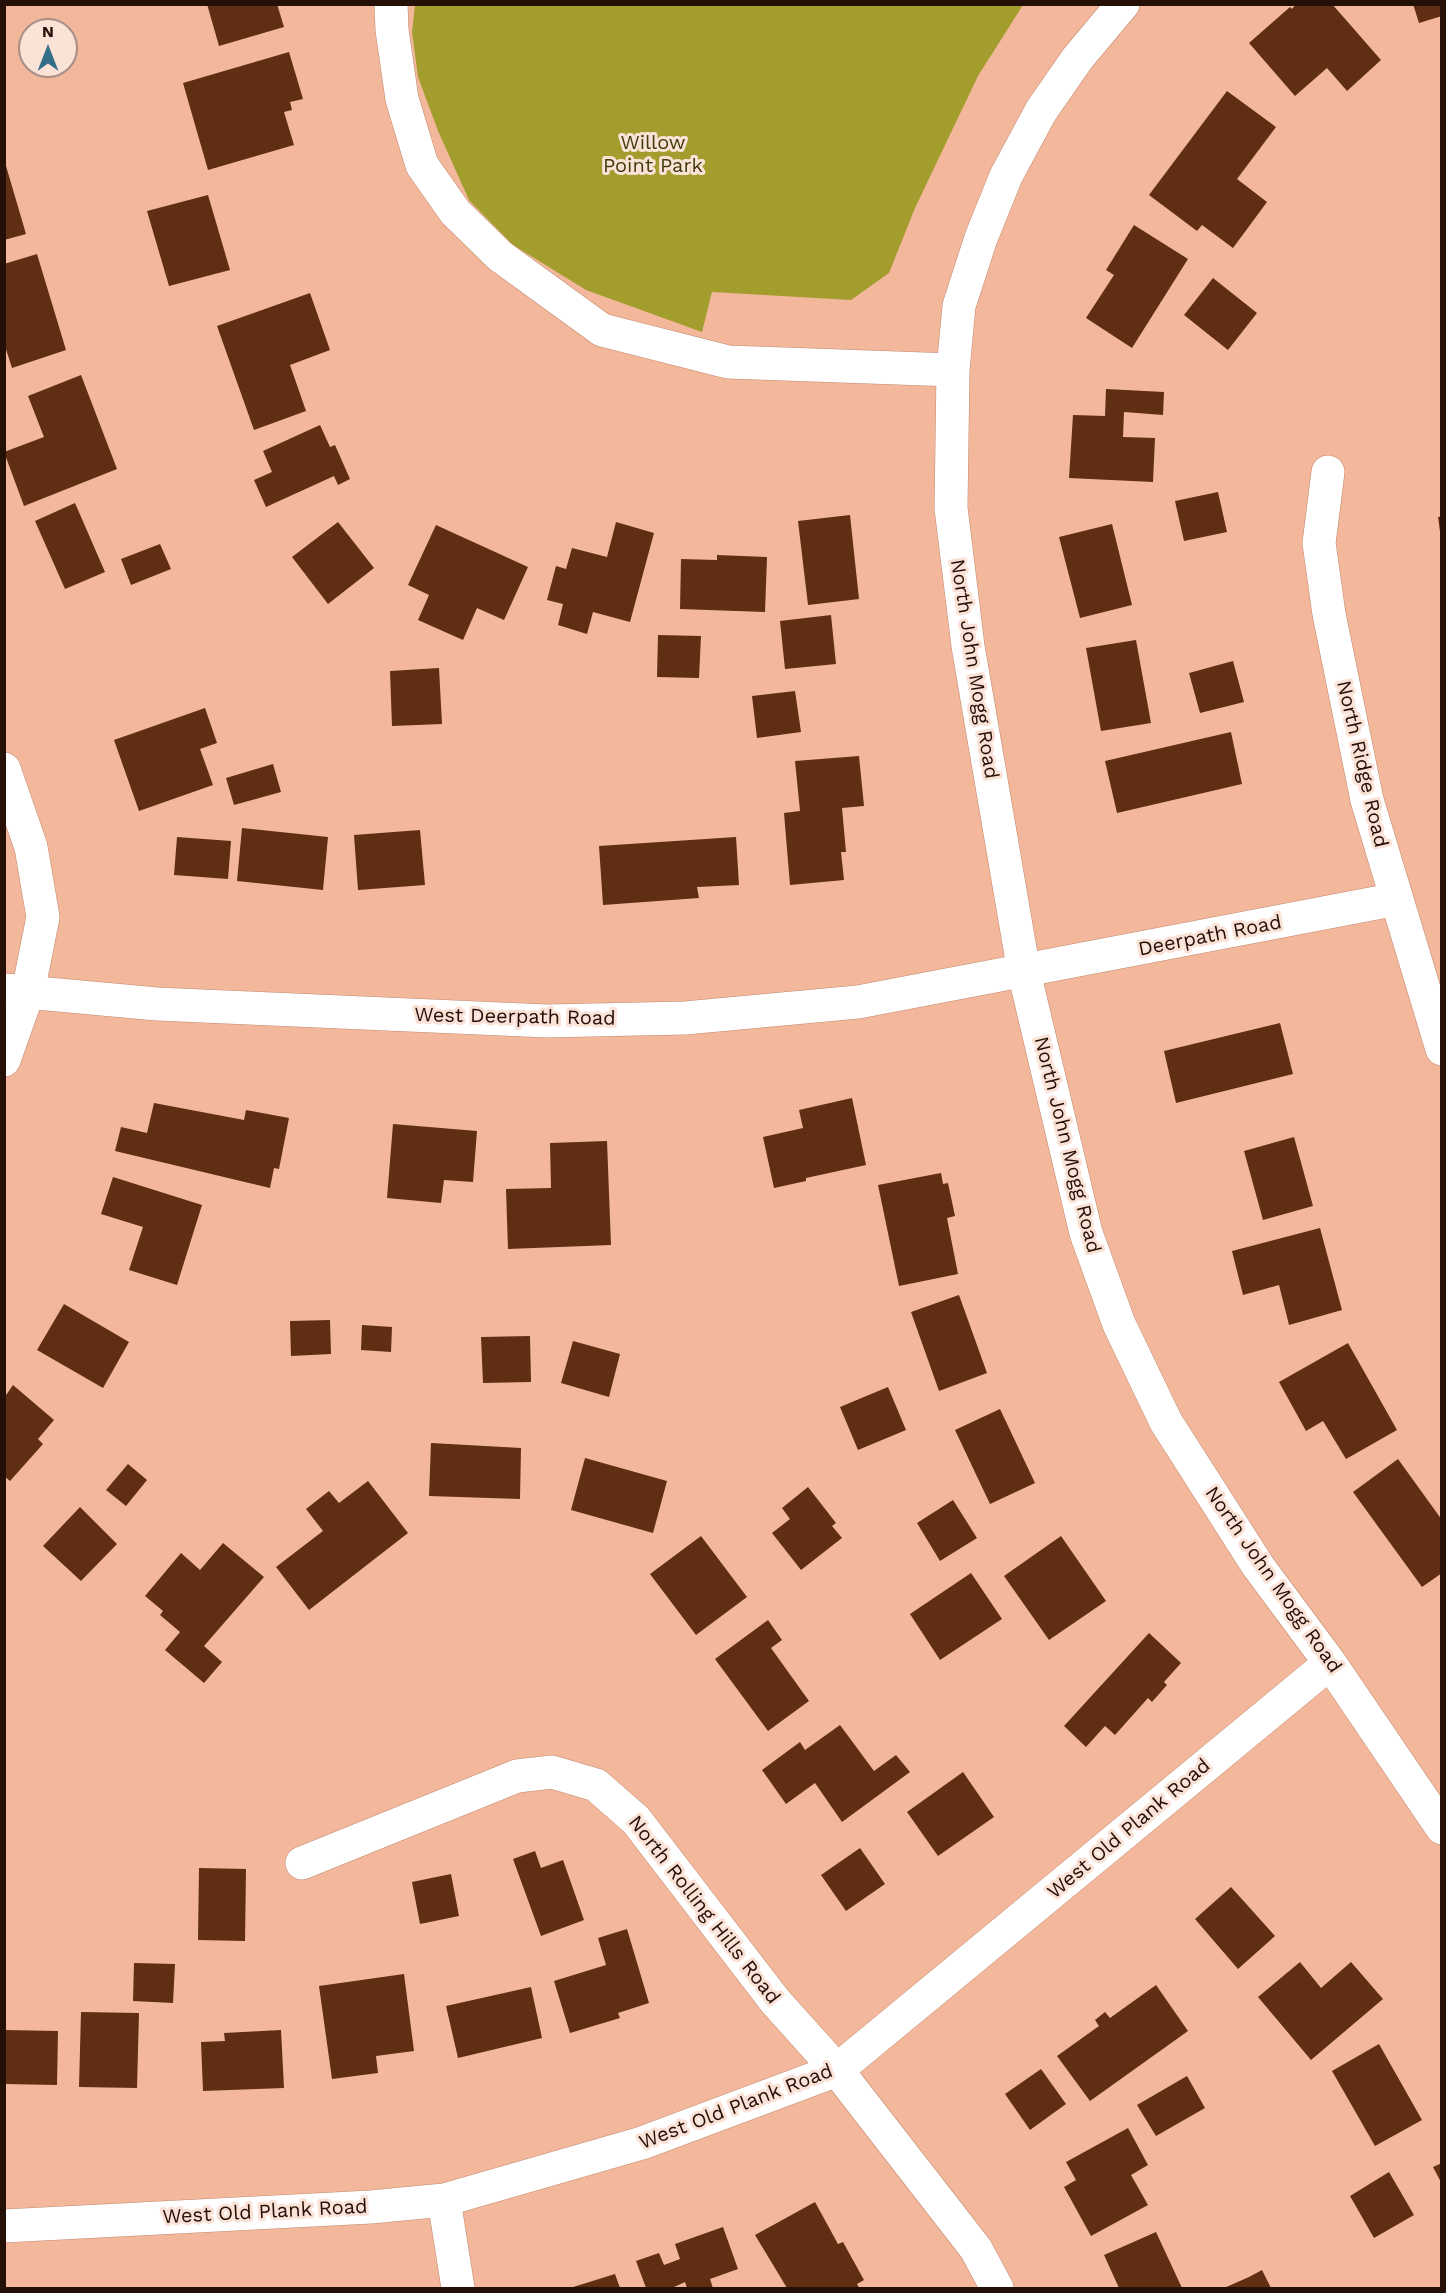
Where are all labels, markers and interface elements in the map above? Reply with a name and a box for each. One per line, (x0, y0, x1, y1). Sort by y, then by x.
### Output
north arrow (18, 18, 78, 78)
text: N (42, 22, 54, 41)
park label: Willow Point Park (603, 131, 703, 178)
street label: North John Mogg Road (945, 557, 1003, 781)
street label: North Ridge Road (1331, 678, 1393, 850)
street label: Deerpath Road (1136, 910, 1284, 962)
street label: West Deerpath Road (414, 1003, 616, 1031)
street label: North John Mogg Road (1028, 1034, 1106, 1256)
street label: North John Mogg Road (1199, 1482, 1347, 1678)
street label: West Old Plank Road (1043, 1754, 1215, 1904)
street label: North Rolling Hills Road (623, 1811, 785, 2009)
street label: West Old Plank Road (636, 2059, 836, 2155)
street label: West Old Plank Road (162, 2195, 368, 2229)

